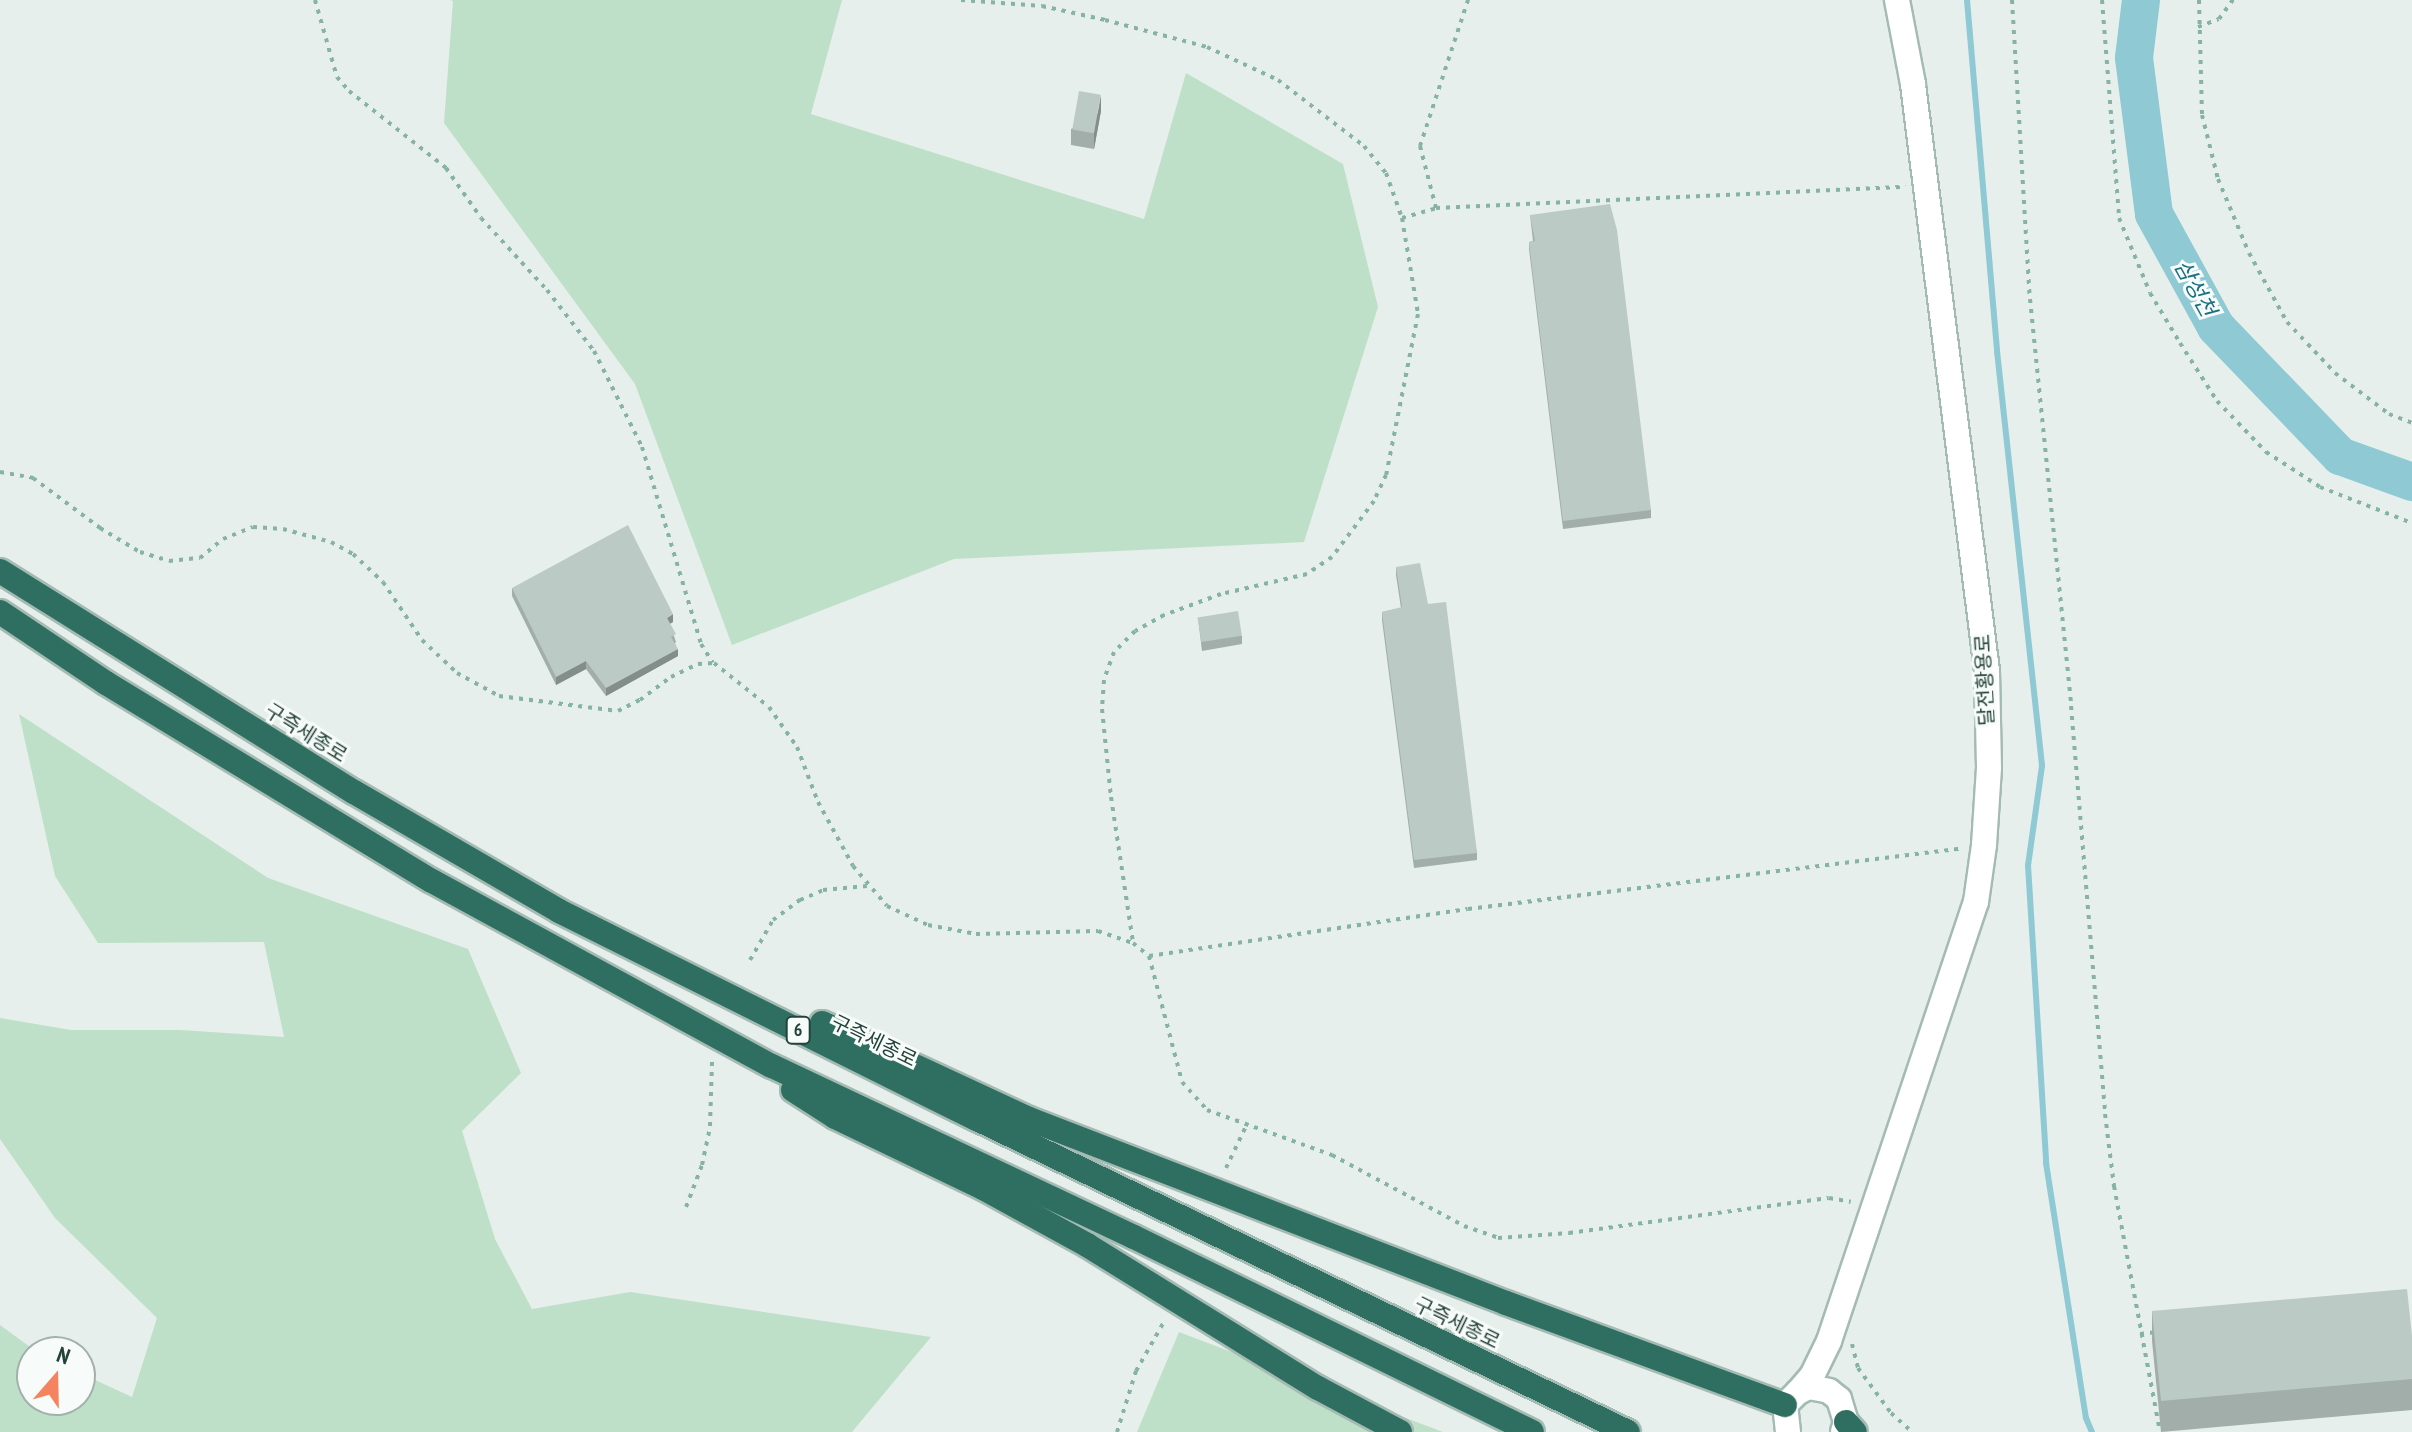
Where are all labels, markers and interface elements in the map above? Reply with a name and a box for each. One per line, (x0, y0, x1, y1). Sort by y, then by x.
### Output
water label: 삼성천 (2169, 255, 2221, 321)
street label: 달전황용로 (1971, 633, 1999, 727)
street label: 구즉세종로 (261, 698, 351, 768)
street label: 구즉세종로 (827, 1010, 921, 1072)
road number: 6 (784, 1016, 812, 1044)
street label: 구즉세종로 (1410, 1292, 1504, 1354)
north arrow (16, 1336, 96, 1416)
text: N (53, 1340, 74, 1371)

